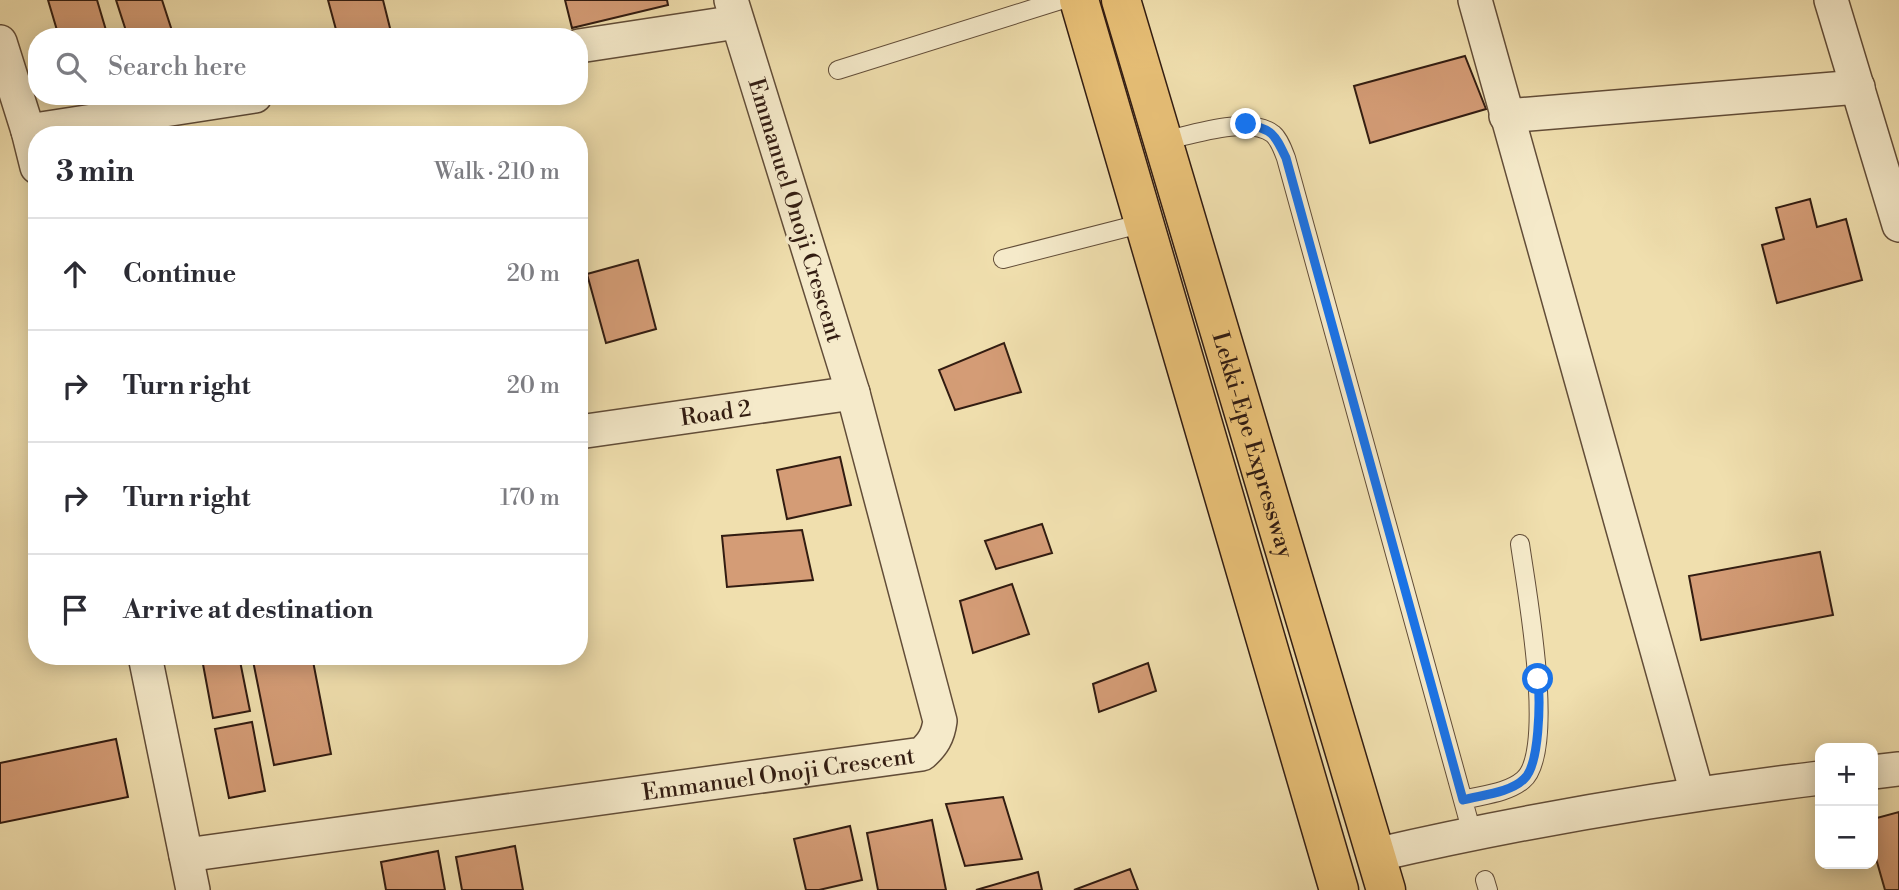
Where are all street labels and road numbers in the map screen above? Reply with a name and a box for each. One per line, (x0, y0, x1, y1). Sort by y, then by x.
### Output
street label: Emmanuel Onoji Crescent (742, 75, 849, 346)
street label: Lekki-Epe Expressway (1206, 329, 1300, 562)
street label: Road 2 (679, 395, 753, 432)
street label: Emmanuel Onoji Crescent (641, 742, 917, 807)

